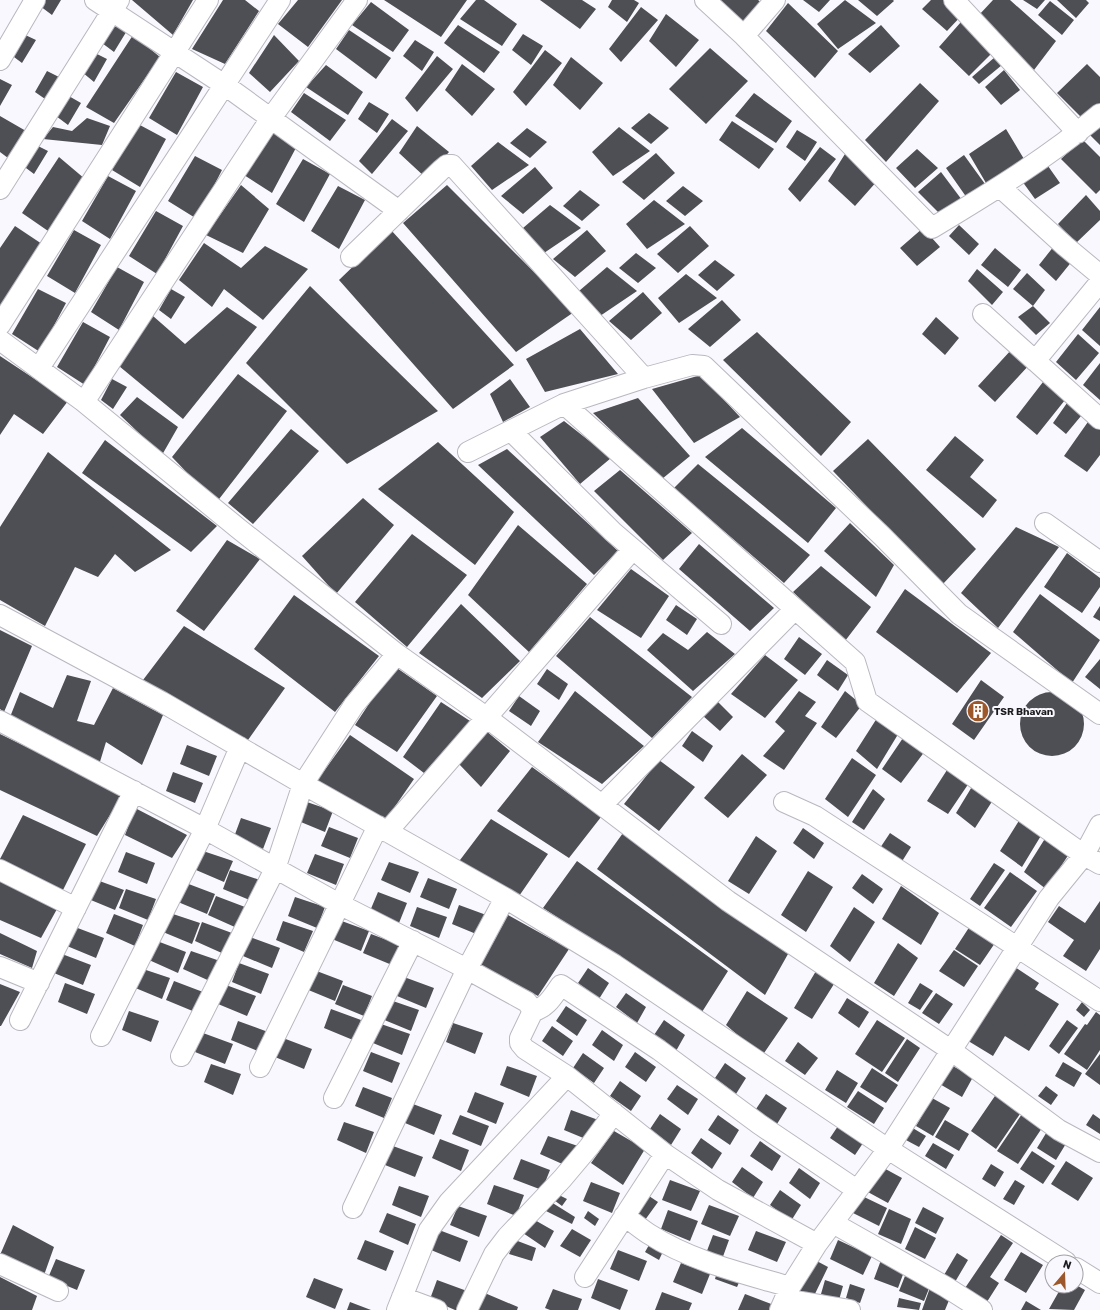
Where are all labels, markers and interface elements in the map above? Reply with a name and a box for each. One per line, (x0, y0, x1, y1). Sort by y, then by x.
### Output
building icon: TSR Bhavan (965, 698, 991, 724)
place label: TSR Bhavan (994, 706, 1053, 718)
north arrow (1044, 1254, 1084, 1294)
text: N (1061, 1258, 1073, 1272)

